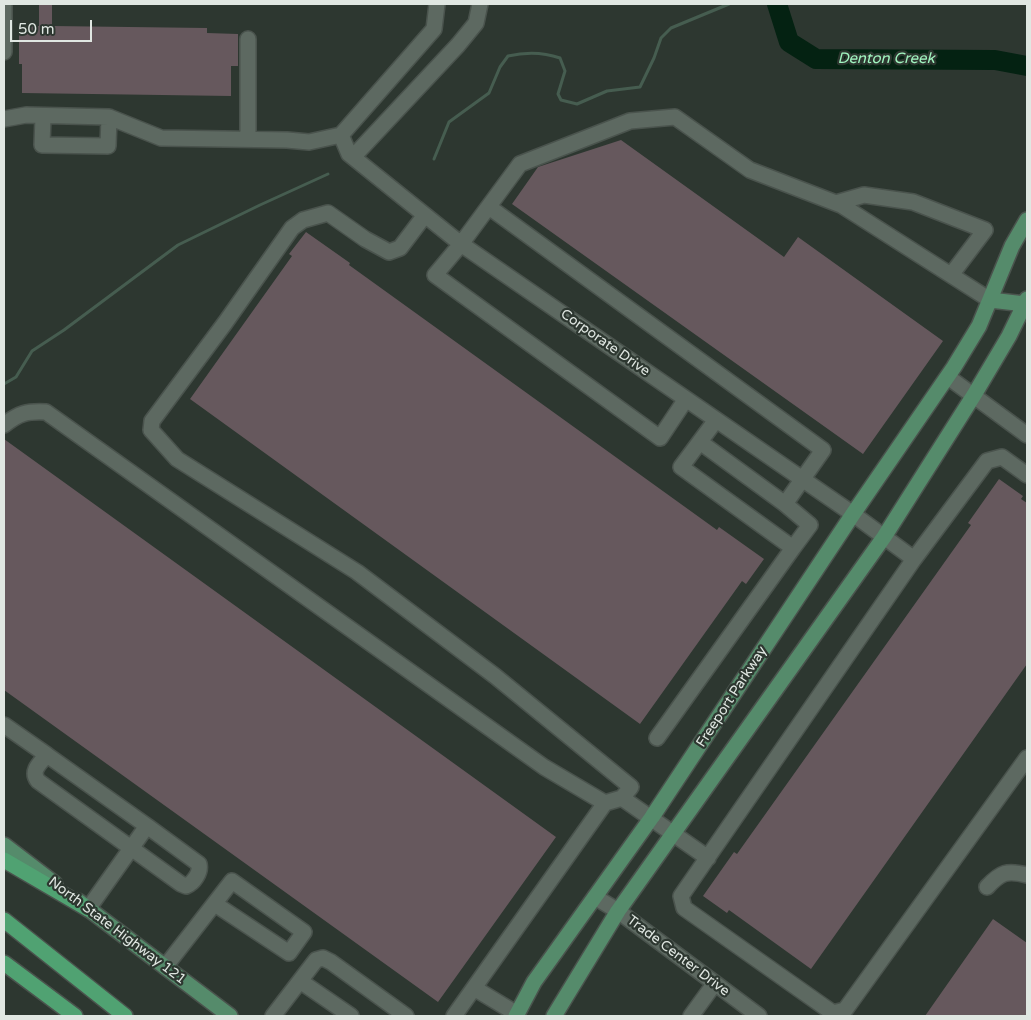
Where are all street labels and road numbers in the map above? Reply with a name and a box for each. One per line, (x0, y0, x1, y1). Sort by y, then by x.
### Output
street label: Corporate Drive (557, 306, 653, 380)
street label: Freeport Parkway (693, 643, 771, 751)
street label: North State Highway 121 (45, 874, 189, 988)
street label: Trade Center Drive (624, 912, 732, 1000)

